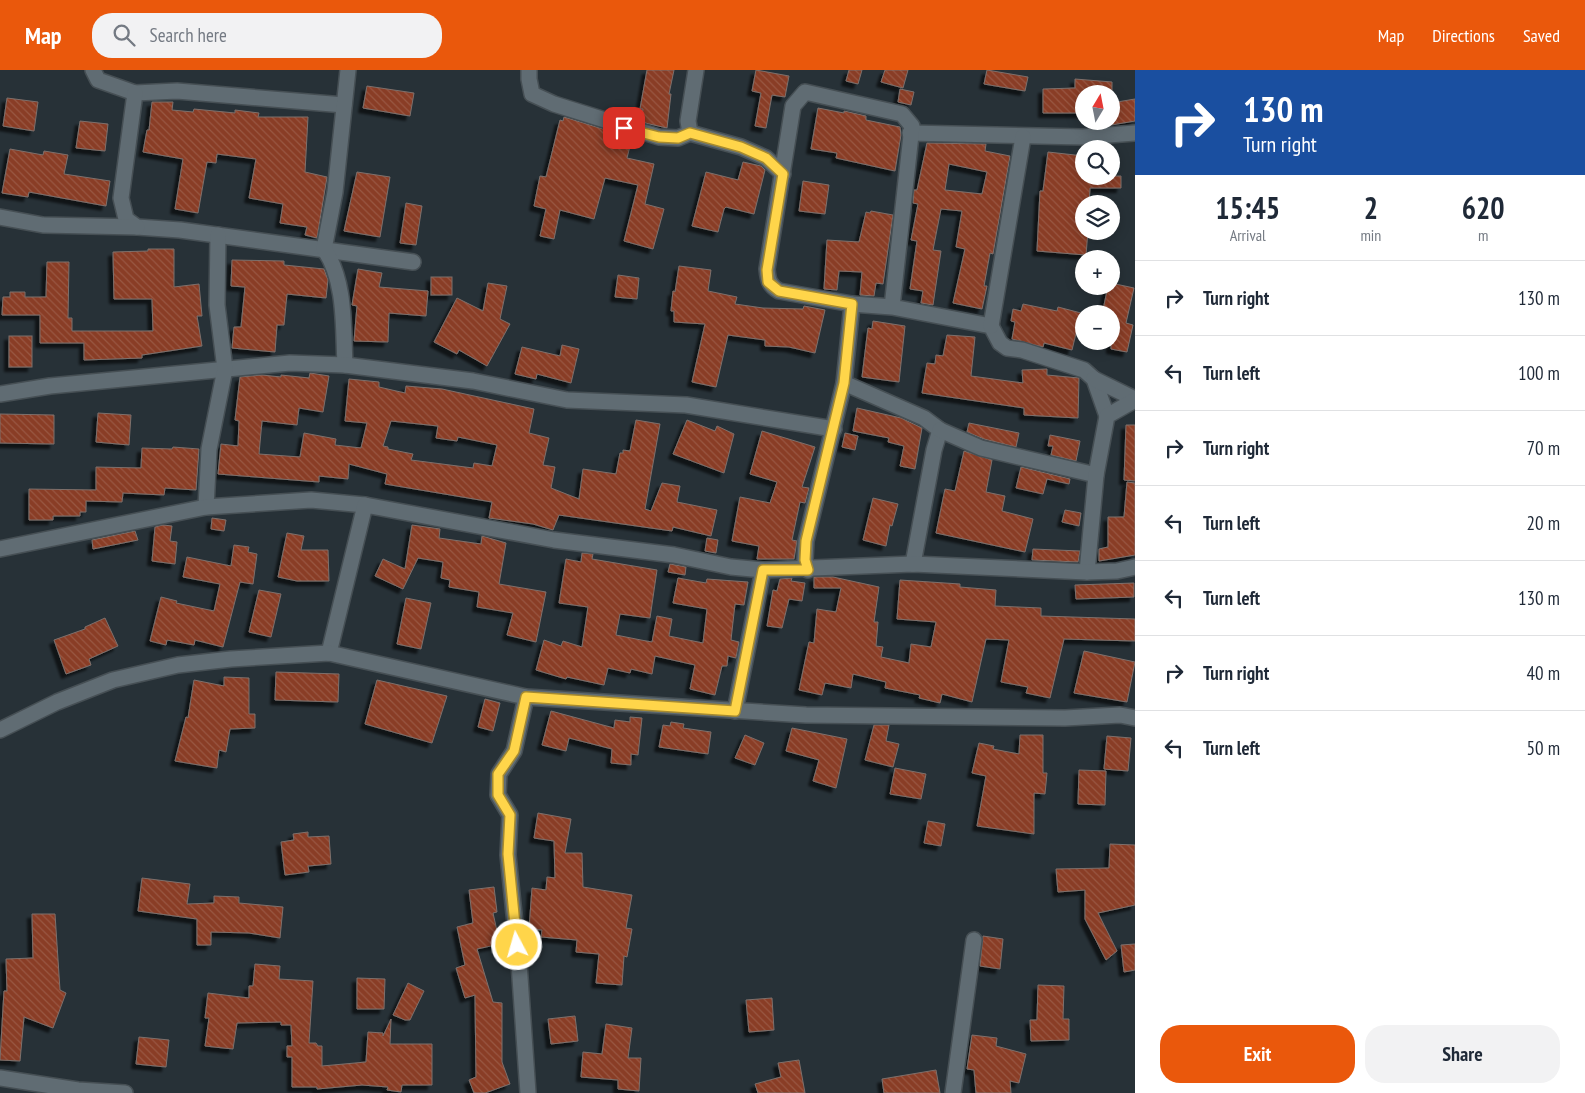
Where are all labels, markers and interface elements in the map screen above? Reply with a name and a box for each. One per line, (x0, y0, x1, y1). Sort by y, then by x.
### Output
search box (92, 13, 442, 58)
text: Map (25, 20, 62, 51)
icon: search (110, 21, 138, 49)
text: Search here (150, 23, 227, 47)
text: Map (1378, 24, 1404, 47)
text: Directions (1432, 24, 1495, 47)
text: Saved (1523, 24, 1560, 47)
north arrow (1075, 85, 1120, 130)
map controls (1075, 85, 1120, 350)
text: 130 m (1243, 86, 1324, 132)
icon: right (1160, 90, 1225, 155)
pin (603, 107, 645, 149)
icon: arrive (610, 114, 638, 142)
text: Turn right (1243, 130, 1317, 158)
button: search (1075, 140, 1120, 185)
text: 15:45 (1215, 188, 1280, 227)
text: 2 (1364, 188, 1378, 227)
text: 620 (1462, 188, 1505, 227)
button: layers (1075, 195, 1120, 240)
text: Arrival (1230, 225, 1266, 245)
text: min (1360, 225, 1381, 245)
text: m (1478, 225, 1488, 245)
button: + (1075, 250, 1120, 295)
icon: right (1160, 284, 1188, 312)
text: Turn right (1203, 286, 1269, 310)
text: 130 m (1518, 286, 1560, 310)
button: − (1075, 305, 1120, 350)
icon: left (1160, 359, 1188, 387)
text: Turn left (1203, 361, 1260, 385)
text: 100 m (1518, 361, 1560, 385)
icon: right (1160, 434, 1188, 462)
text: Turn right (1203, 436, 1269, 460)
text: 70 m (1527, 436, 1560, 460)
icon: left (1160, 509, 1188, 537)
text: Turn left (1203, 511, 1260, 535)
text: 20 m (1527, 511, 1560, 535)
icon: left (1160, 584, 1188, 612)
text: Turn left (1203, 586, 1260, 610)
text: 130 m (1518, 586, 1560, 610)
icon: right (1160, 659, 1188, 687)
text: Turn right (1203, 661, 1269, 685)
text: 40 m (1527, 661, 1560, 685)
icon: left (1160, 734, 1188, 762)
text: Turn left (1203, 736, 1260, 760)
text: 50 m (1527, 736, 1560, 760)
position arrow (490, 918, 542, 970)
button: Exit (1160, 1025, 1355, 1083)
button: Share (1365, 1025, 1560, 1083)

